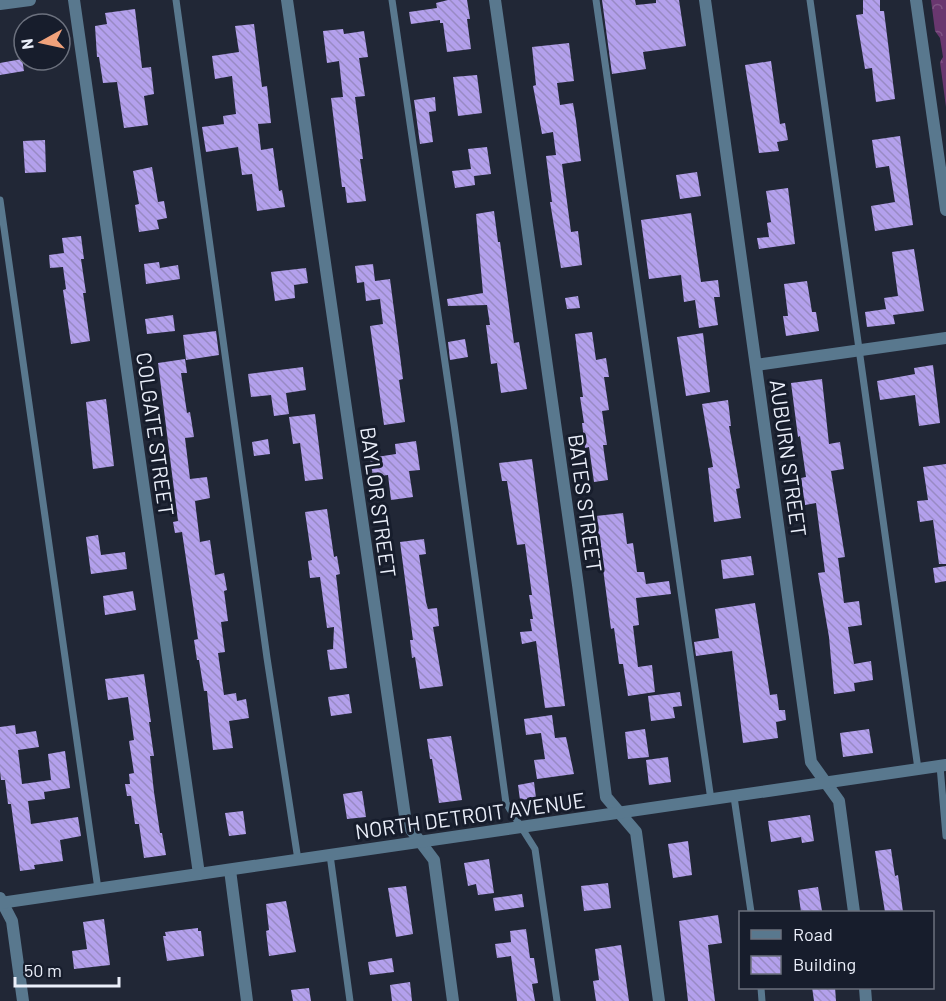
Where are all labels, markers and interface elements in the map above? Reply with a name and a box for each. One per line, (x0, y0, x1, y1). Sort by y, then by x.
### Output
north arrow (12, 12, 72, 72)
text: N (17, 38, 37, 51)
street label: COLGATE STREET (132, 351, 180, 517)
street label: AUBURN STREET (766, 378, 812, 538)
street label: BAYLOR STREET (356, 425, 402, 579)
street label: BATES STREET (564, 432, 608, 574)
street label: NORTH DETROIT AVENUE (353, 786, 587, 844)
legend (739, 911, 934, 989)
text: Road (793, 923, 833, 945)
scale bar (15, 950, 118, 988)
text: Building (793, 953, 856, 975)
text: 50 m (24, 959, 62, 981)

